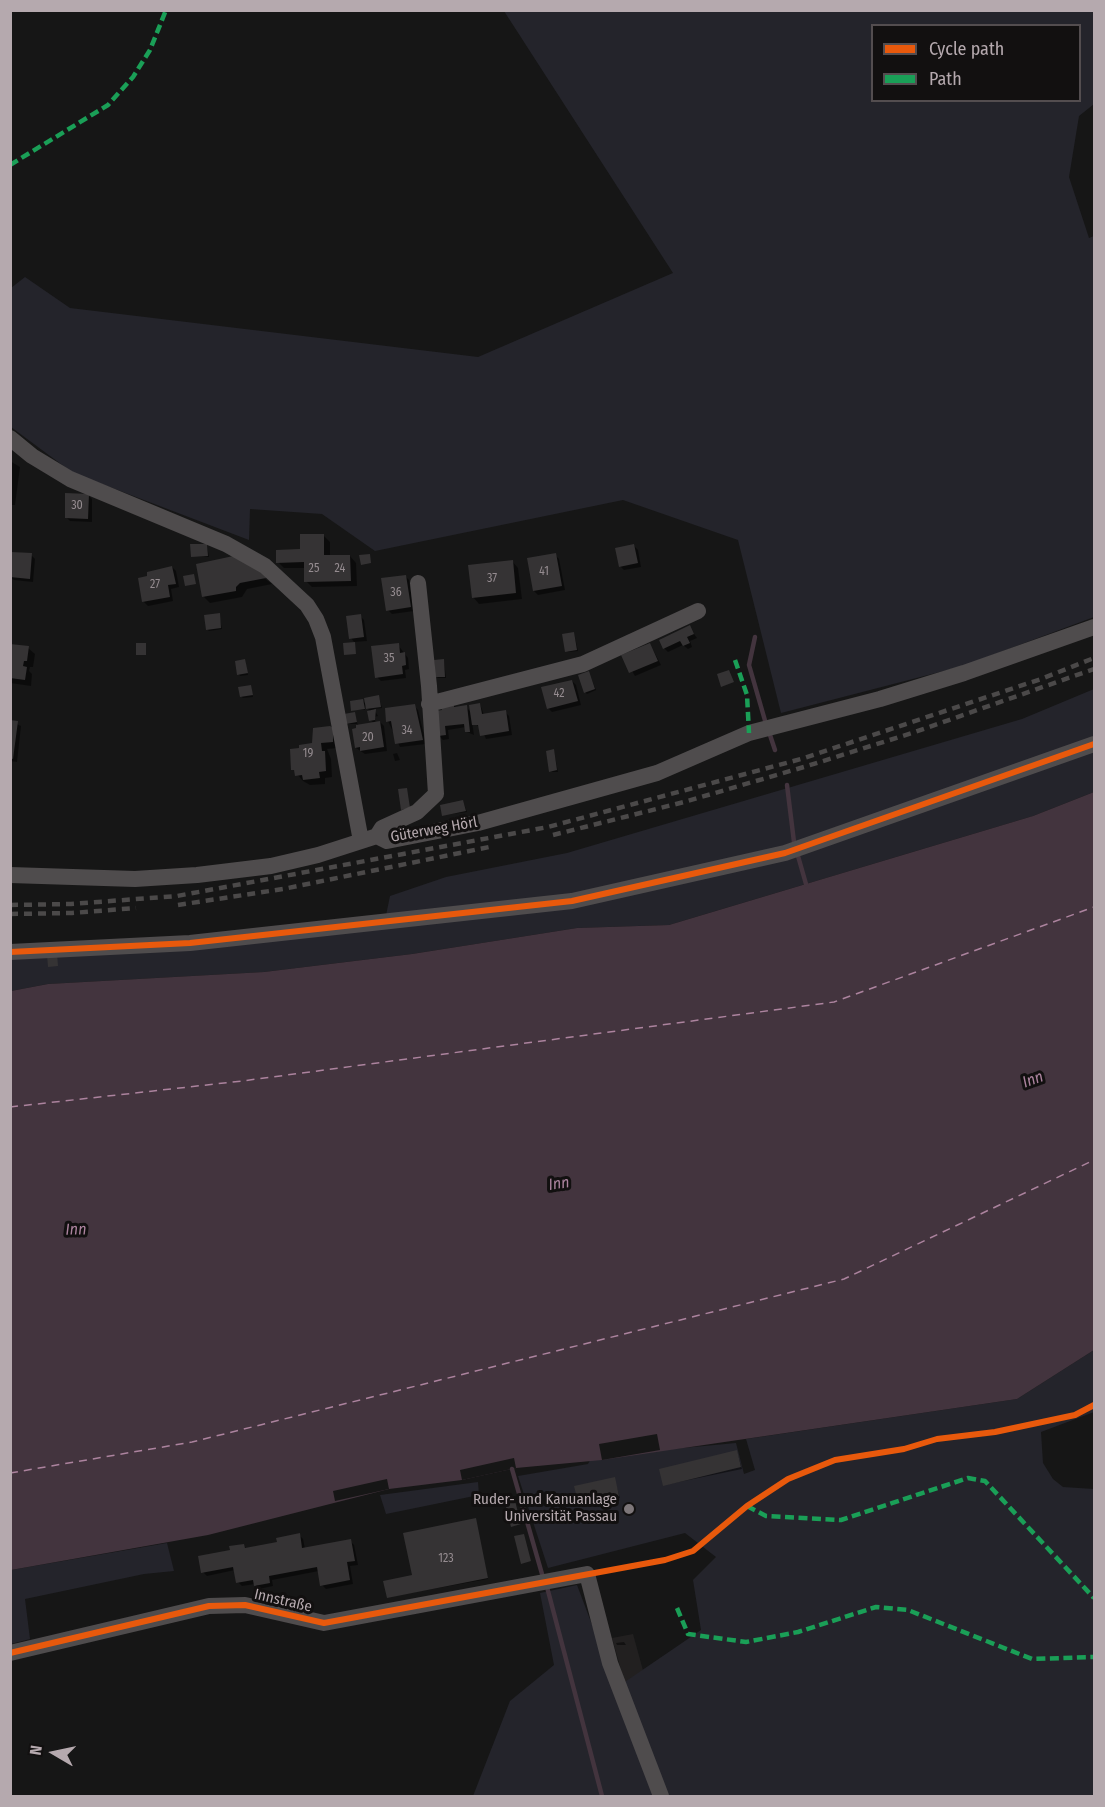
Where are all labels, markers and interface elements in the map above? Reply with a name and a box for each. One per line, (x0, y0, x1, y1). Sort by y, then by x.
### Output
legend (871, 24, 1081, 102)
text: Cycle path (929, 38, 1004, 60)
text: Path (929, 68, 962, 90)
house number: 30 (71, 499, 83, 513)
house number: 25 (309, 562, 319, 576)
house number: 24 (335, 562, 345, 576)
house number: 41 (539, 565, 549, 579)
house number: 37 (487, 572, 497, 586)
house number: 27 (150, 578, 160, 592)
house number: 36 (390, 586, 402, 600)
house number: 35 (384, 652, 394, 666)
house number: 42 (554, 687, 564, 701)
house number: 34 (401, 724, 413, 738)
house number: 20 (362, 731, 374, 745)
house number: 19 (303, 747, 313, 761)
street label: Güterweg Hörl (389, 814, 479, 846)
water label: Inn (1020, 1067, 1046, 1093)
water label: Inn (547, 1173, 571, 1195)
water label: Inn (65, 1220, 87, 1240)
place label: Ruder- und Kanuanlage Universität Passau (473, 1491, 617, 1526)
marker: Ruder- und Kanuanlage Universität Passau (622, 1502, 636, 1516)
house number: 123 (438, 1552, 454, 1566)
street label: Innstraße (252, 1586, 314, 1616)
north arrow (24, 1723, 84, 1783)
text: N (26, 1744, 46, 1756)

